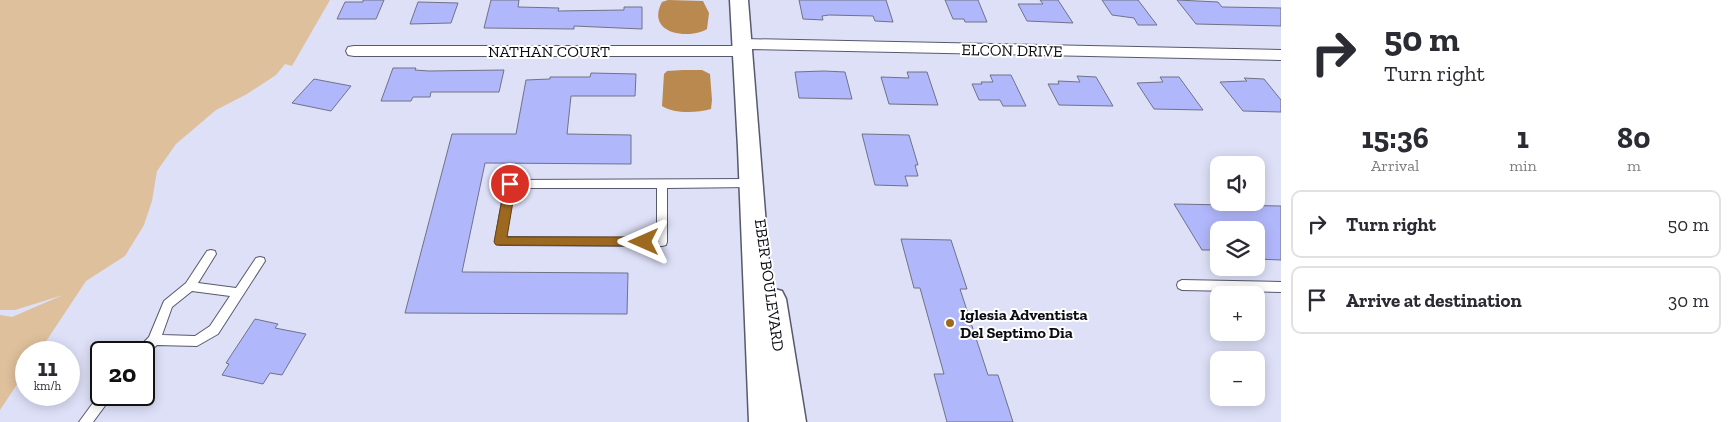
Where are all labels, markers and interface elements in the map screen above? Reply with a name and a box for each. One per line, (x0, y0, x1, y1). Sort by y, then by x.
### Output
text: 50 m (1384, 18, 1460, 60)
icon: right (1301, 20, 1366, 85)
street label: ELCON DRIVE (961, 40, 1063, 61)
street label: NATHAN COURT (488, 42, 610, 61)
text: Turn right (1384, 60, 1485, 87)
text: 15:36 (1361, 120, 1429, 156)
text: 1 (1517, 120, 1529, 156)
text: 80 (1617, 120, 1651, 156)
map controls (1210, 156, 1265, 406)
button: sound (1210, 156, 1265, 211)
text: Arrival (1371, 156, 1419, 175)
text: min (1509, 156, 1537, 175)
text: m (1627, 156, 1641, 175)
pin (489, 163, 531, 205)
icon: arrive (496, 170, 524, 198)
icon: right (1303, 210, 1331, 238)
text: Turn right (1346, 213, 1436, 236)
text: 50 m (1668, 213, 1709, 236)
position arrow (617, 215, 669, 267)
street label: EBER BOULEVARD (751, 218, 788, 353)
button: layers (1210, 221, 1265, 276)
button: + (1210, 286, 1265, 341)
icon: arrive (1303, 286, 1331, 314)
text: Arrive at destination (1346, 289, 1522, 312)
text: 30 m (1668, 289, 1709, 312)
place label: Iglesia Adventista Del Septimo Dia (960, 305, 1088, 342)
marker: Iglesia Adventista Del Septimo Dia (944, 317, 956, 329)
speed limit sign: 20 (90, 341, 155, 406)
button: − (1210, 351, 1265, 406)
text: 11 (37, 352, 58, 382)
text: km/h (34, 379, 61, 393)

